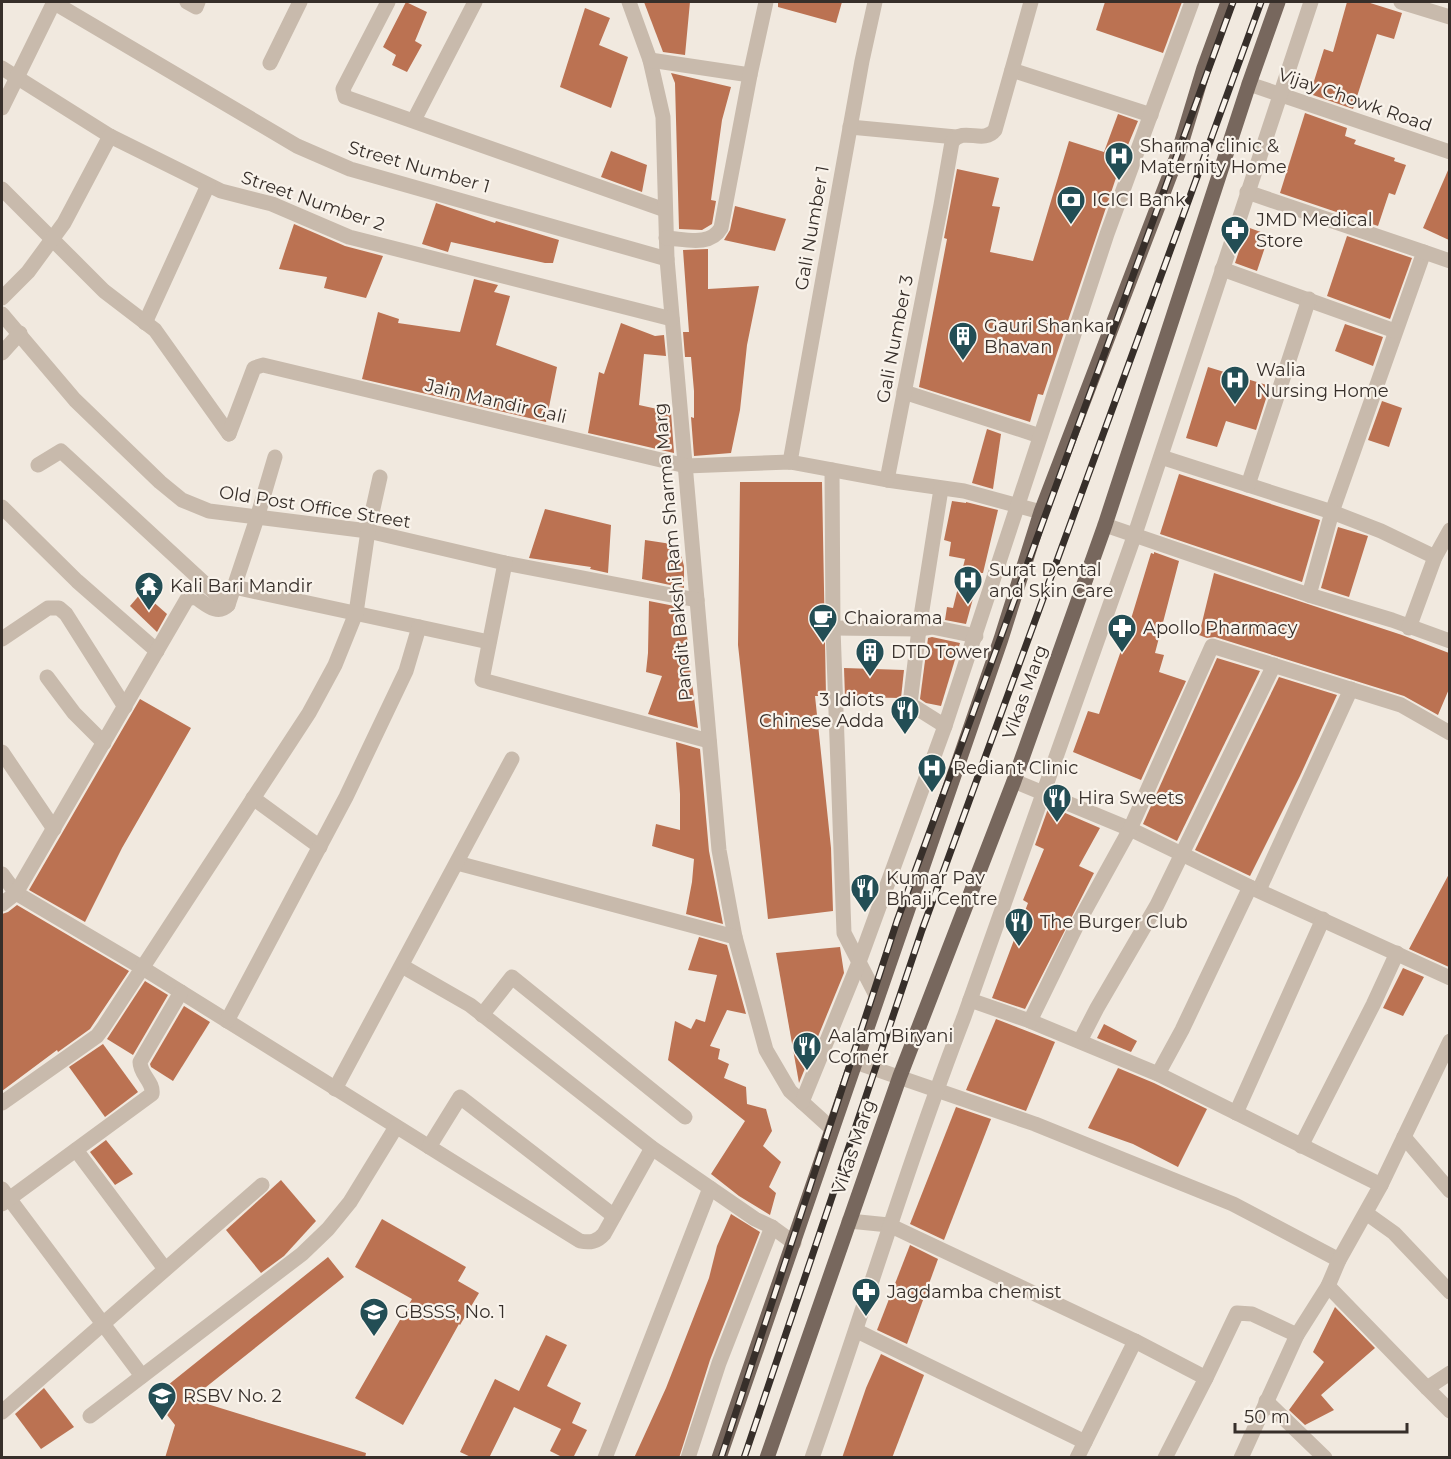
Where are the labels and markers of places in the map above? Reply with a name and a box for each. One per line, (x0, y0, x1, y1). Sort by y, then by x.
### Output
place label: Sharma clinic & Maternity Home (1140, 135, 1287, 178)
hospital icon: Sharma clinic & Maternity Home (1103, 140, 1135, 182)
bank icon: ICICI Bank (1055, 184, 1087, 226)
place label: ICICI Bank (1092, 189, 1186, 211)
place label: JMD Medical Store (1255, 209, 1373, 252)
pharmacy icon: JMD Medical Store (1219, 214, 1251, 256)
place label: Gauri Shankar Bhavan (984, 315, 1112, 358)
building icon: Gauri Shankar Bhavan (947, 320, 979, 362)
place label: Walia Nursing Home (1256, 359, 1389, 402)
hospital icon: Walia Nursing Home (1219, 364, 1251, 406)
place label: Surat Dental and Skin Care (989, 559, 1113, 602)
hospital icon: Surat Dental and Skin Care (952, 564, 984, 606)
temple icon: Kali Bari Mandir (133, 570, 165, 612)
place label: Kali Bari Mandir (170, 575, 313, 597)
cafe icon: Chaiorama (807, 602, 839, 644)
place label: Chaiorama (844, 607, 943, 629)
pharmacy icon: Apollo Pharmacy (1106, 612, 1138, 654)
place label: Apollo Pharmacy (1143, 617, 1298, 639)
building icon: DTD Tower (854, 636, 886, 678)
place label: DTD Tower (891, 641, 990, 663)
place label: 3 Idiots Chinese Adda (759, 689, 884, 732)
restaurant icon: 3 Idiots Chinese Adda (889, 694, 921, 736)
hospital icon: Rediant Clinic (916, 752, 948, 794)
place label: Rediant Clinic (953, 757, 1078, 779)
restaurant icon: Hira Sweets (1041, 782, 1073, 824)
place label: Hira Sweets (1078, 787, 1184, 809)
place label: Kumar Pav Bhaji Centre (886, 867, 998, 910)
restaurant icon: Kumar Pav Bhaji Centre (849, 872, 881, 914)
restaurant icon: The Burger Club (1003, 906, 1035, 948)
place label: The Burger Club (1040, 911, 1188, 933)
place label: Aalam Biryani Corner (828, 1025, 953, 1068)
restaurant icon: Aalam Biryani Corner (791, 1030, 823, 1072)
pharmacy icon: Jagdamba chemist (850, 1276, 882, 1318)
place label: Jagdamba chemist (886, 1281, 1061, 1303)
school or university icon: GBSSS, No. 1 (358, 1296, 390, 1338)
place label: GBSSS, No. 1 (395, 1301, 505, 1323)
school or university icon: RSBV No. 2 (146, 1380, 178, 1422)
place label: RSBV No. 2 (183, 1385, 282, 1407)

